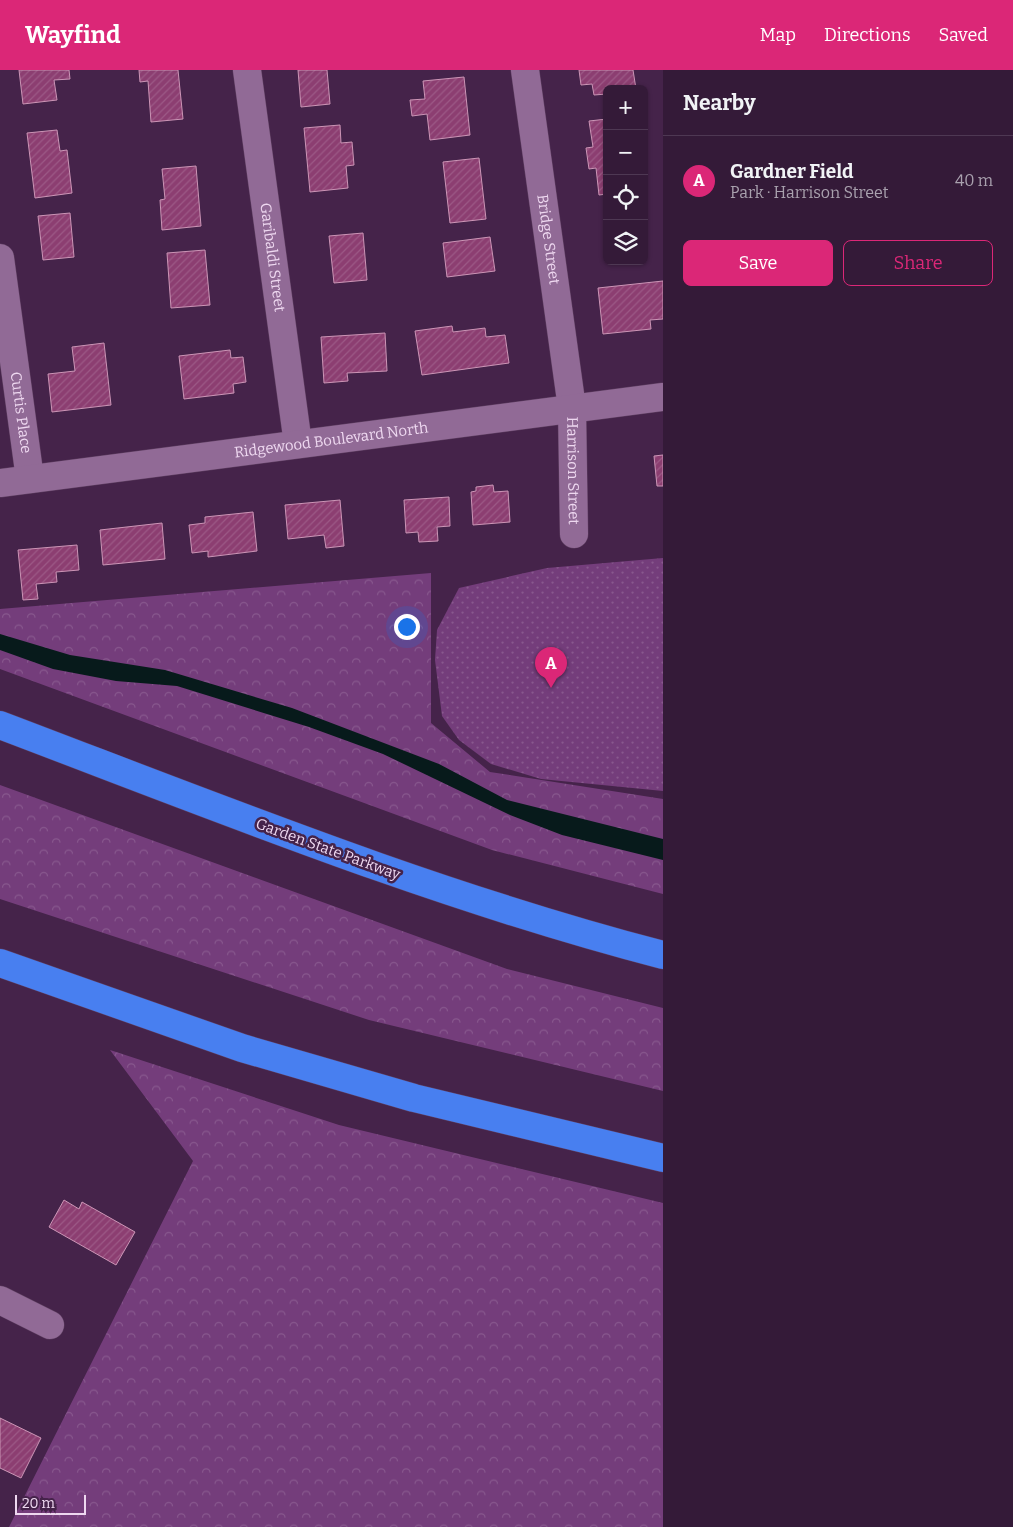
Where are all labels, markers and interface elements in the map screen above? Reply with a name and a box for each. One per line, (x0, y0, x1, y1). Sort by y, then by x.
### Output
text: Wayfind (25, 21, 121, 49)
text: Map (760, 24, 796, 46)
text: Directions (824, 24, 911, 46)
text: Saved (939, 24, 988, 46)
map controls (603, 85, 648, 265)
button: + (603, 85, 648, 130)
text: Nearby (683, 90, 756, 116)
button: − (603, 130, 648, 175)
text: Gardner Field (730, 160, 854, 183)
text: A (693, 171, 705, 190)
text: 40 m (955, 171, 993, 190)
button: locate (603, 175, 648, 220)
text: Park · Harrison Street (730, 183, 889, 202)
street label: Bridge Street (533, 193, 564, 286)
street label: Garibaldi Street (256, 202, 289, 314)
button: layers (603, 220, 648, 265)
button: Save (683, 240, 833, 286)
button: Share (843, 240, 993, 286)
street label: Curtis Place (7, 371, 35, 454)
street label: Harrison Street (563, 417, 583, 525)
street label: Ridgewood Boulevard North (233, 418, 430, 462)
your location (394, 614, 420, 640)
pin: A (535, 647, 567, 688)
street label: Garden State Parkway (253, 814, 403, 884)
scale bar (15, 1492, 86, 1515)
text: 20 m (22, 1495, 55, 1512)

